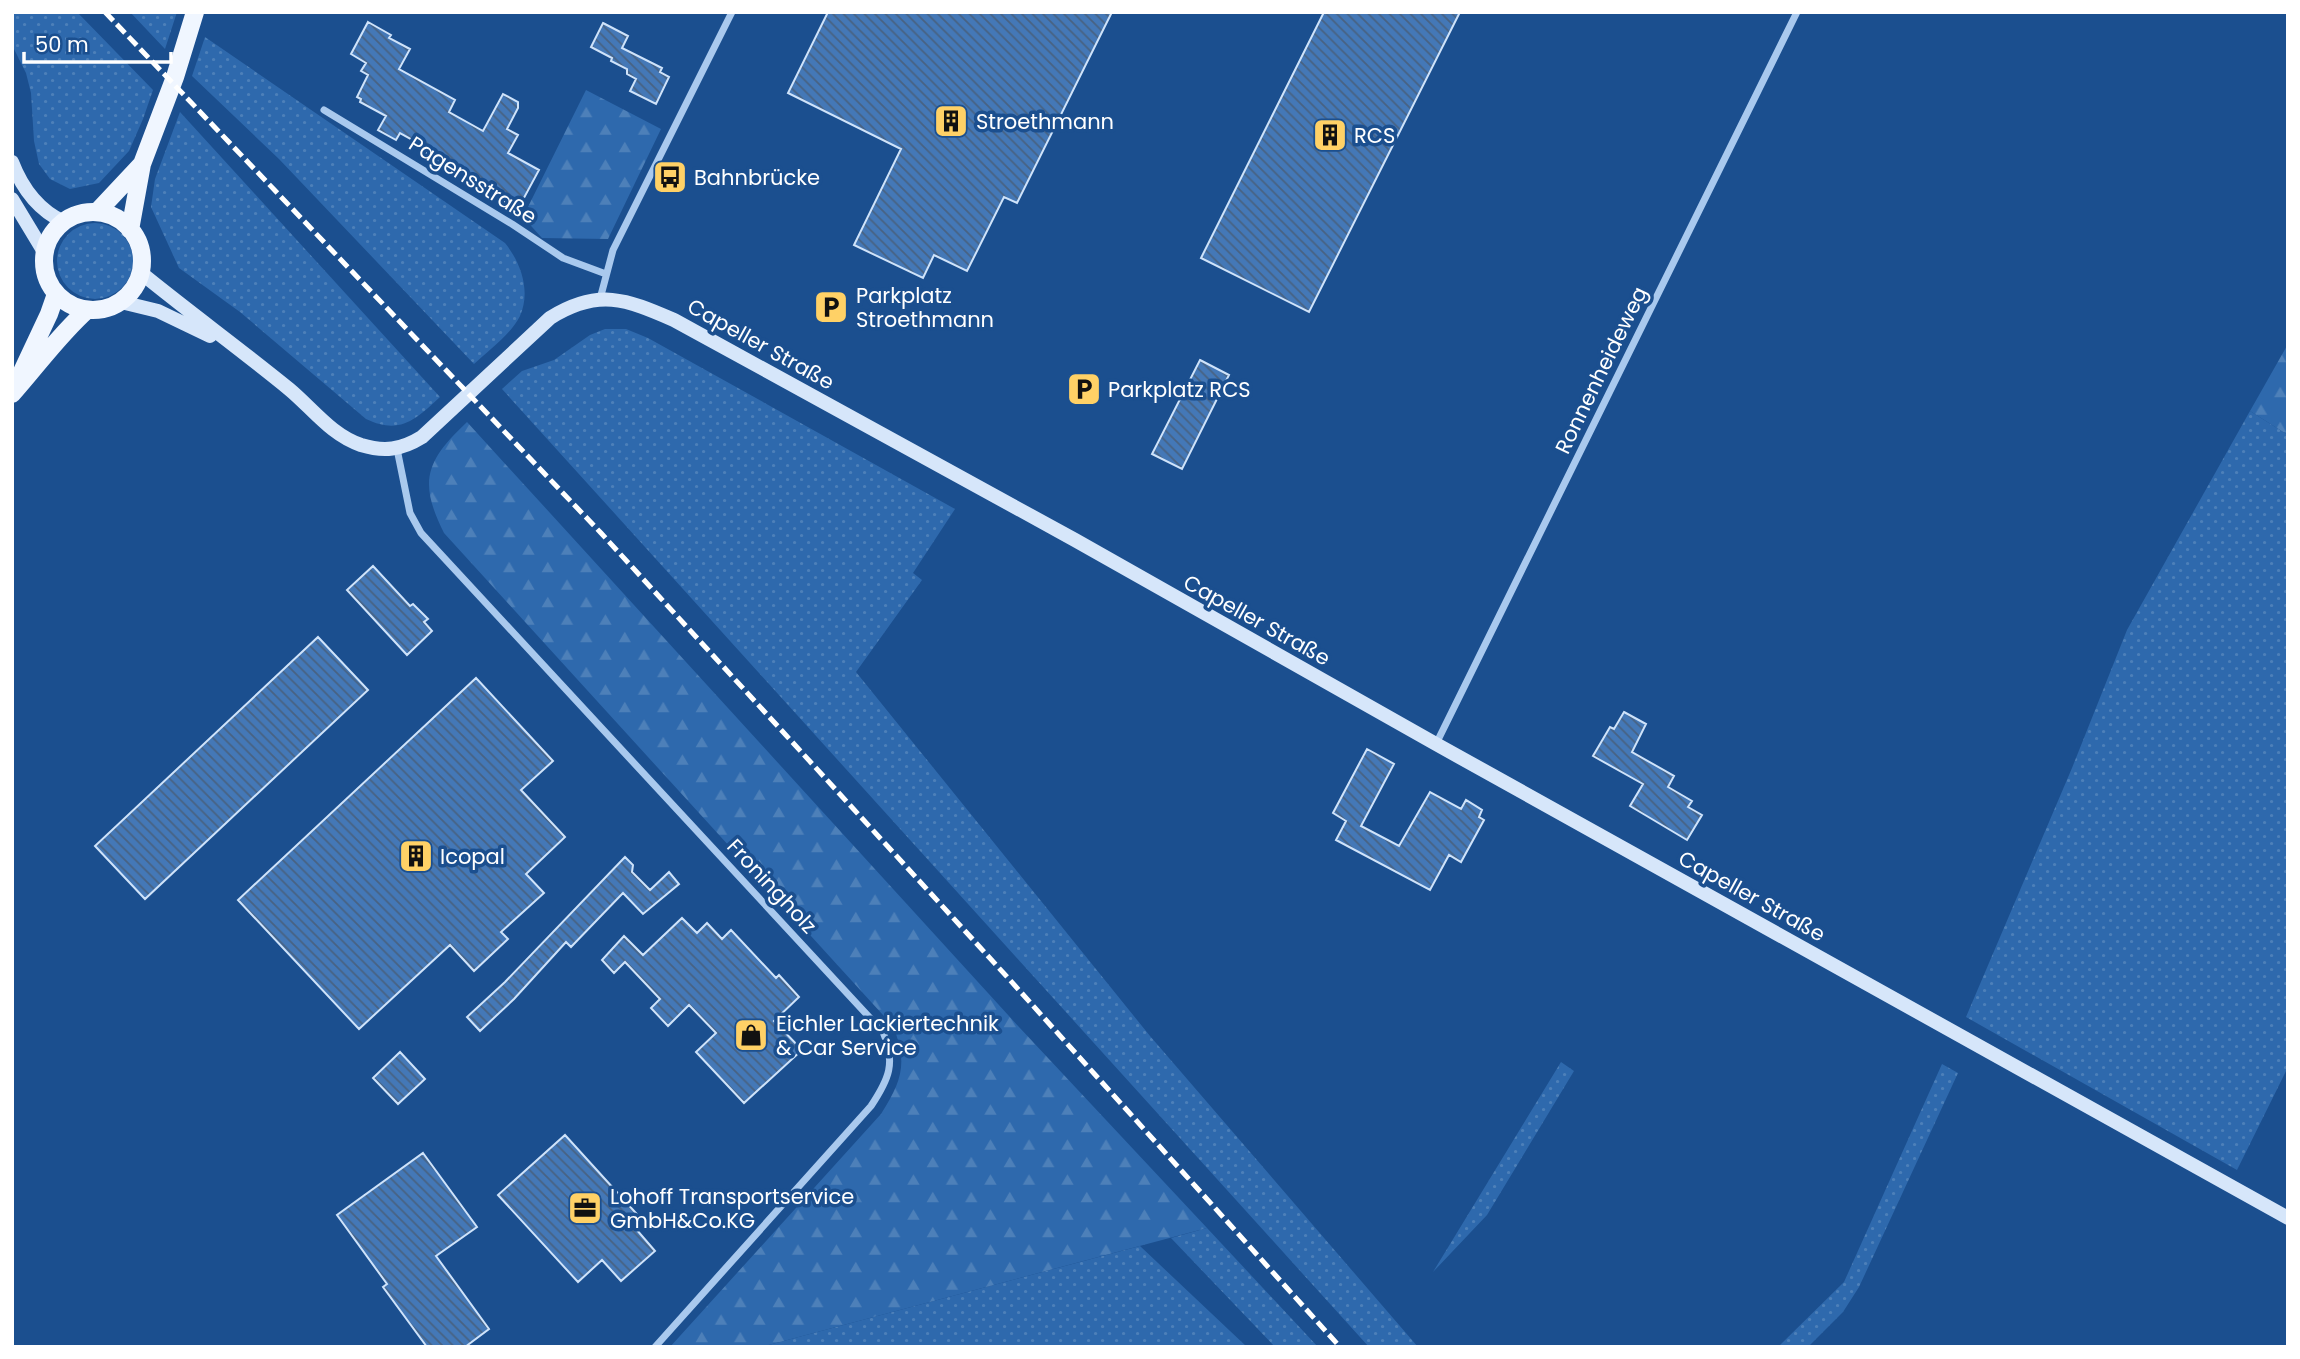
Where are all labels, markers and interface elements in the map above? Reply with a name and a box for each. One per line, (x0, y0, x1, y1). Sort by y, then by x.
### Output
scale bar (24, 21, 172, 65)
text: 50 m (35, 30, 89, 59)
building icon: Stroethmann (932, 102, 970, 140)
place label: Stroethmann (976, 107, 1114, 136)
building icon: RCS (1311, 116, 1349, 154)
place label: RCS (1354, 121, 1395, 150)
street label: Pagensstraße (403, 129, 543, 231)
bus stop icon: Bahnbrücke (651, 158, 689, 196)
place label: Bahnbrücke (694, 163, 820, 192)
place label: Parkplatz Stroethmann (856, 281, 994, 334)
street label: Ronnenheideweg (1548, 281, 1654, 459)
parking icon: Parkplatz Stroethmann (812, 288, 850, 326)
street label: Capeller Straße (682, 292, 840, 396)
parking icon: Parkplatz RCS (1065, 370, 1103, 408)
place label: Parkplatz RCS (1108, 375, 1251, 404)
street label: Capeller Straße (1178, 568, 1336, 672)
street label: Froningholz (721, 832, 823, 940)
building icon: Icopal (397, 837, 435, 875)
place label: Icopal (440, 842, 505, 871)
street label: Capeller Straße (1673, 844, 1831, 948)
place label: Eichler Lackiertechnik & Car Service (776, 1009, 999, 1062)
shop icon: Eichler Lackiertechnik & Car Service (732, 1016, 770, 1054)
place label: Lohoff Transportservice GmbH&Co.KG (610, 1182, 854, 1235)
office icon: Lohoff Transportservice GmbH&Co.KG (566, 1189, 604, 1227)

